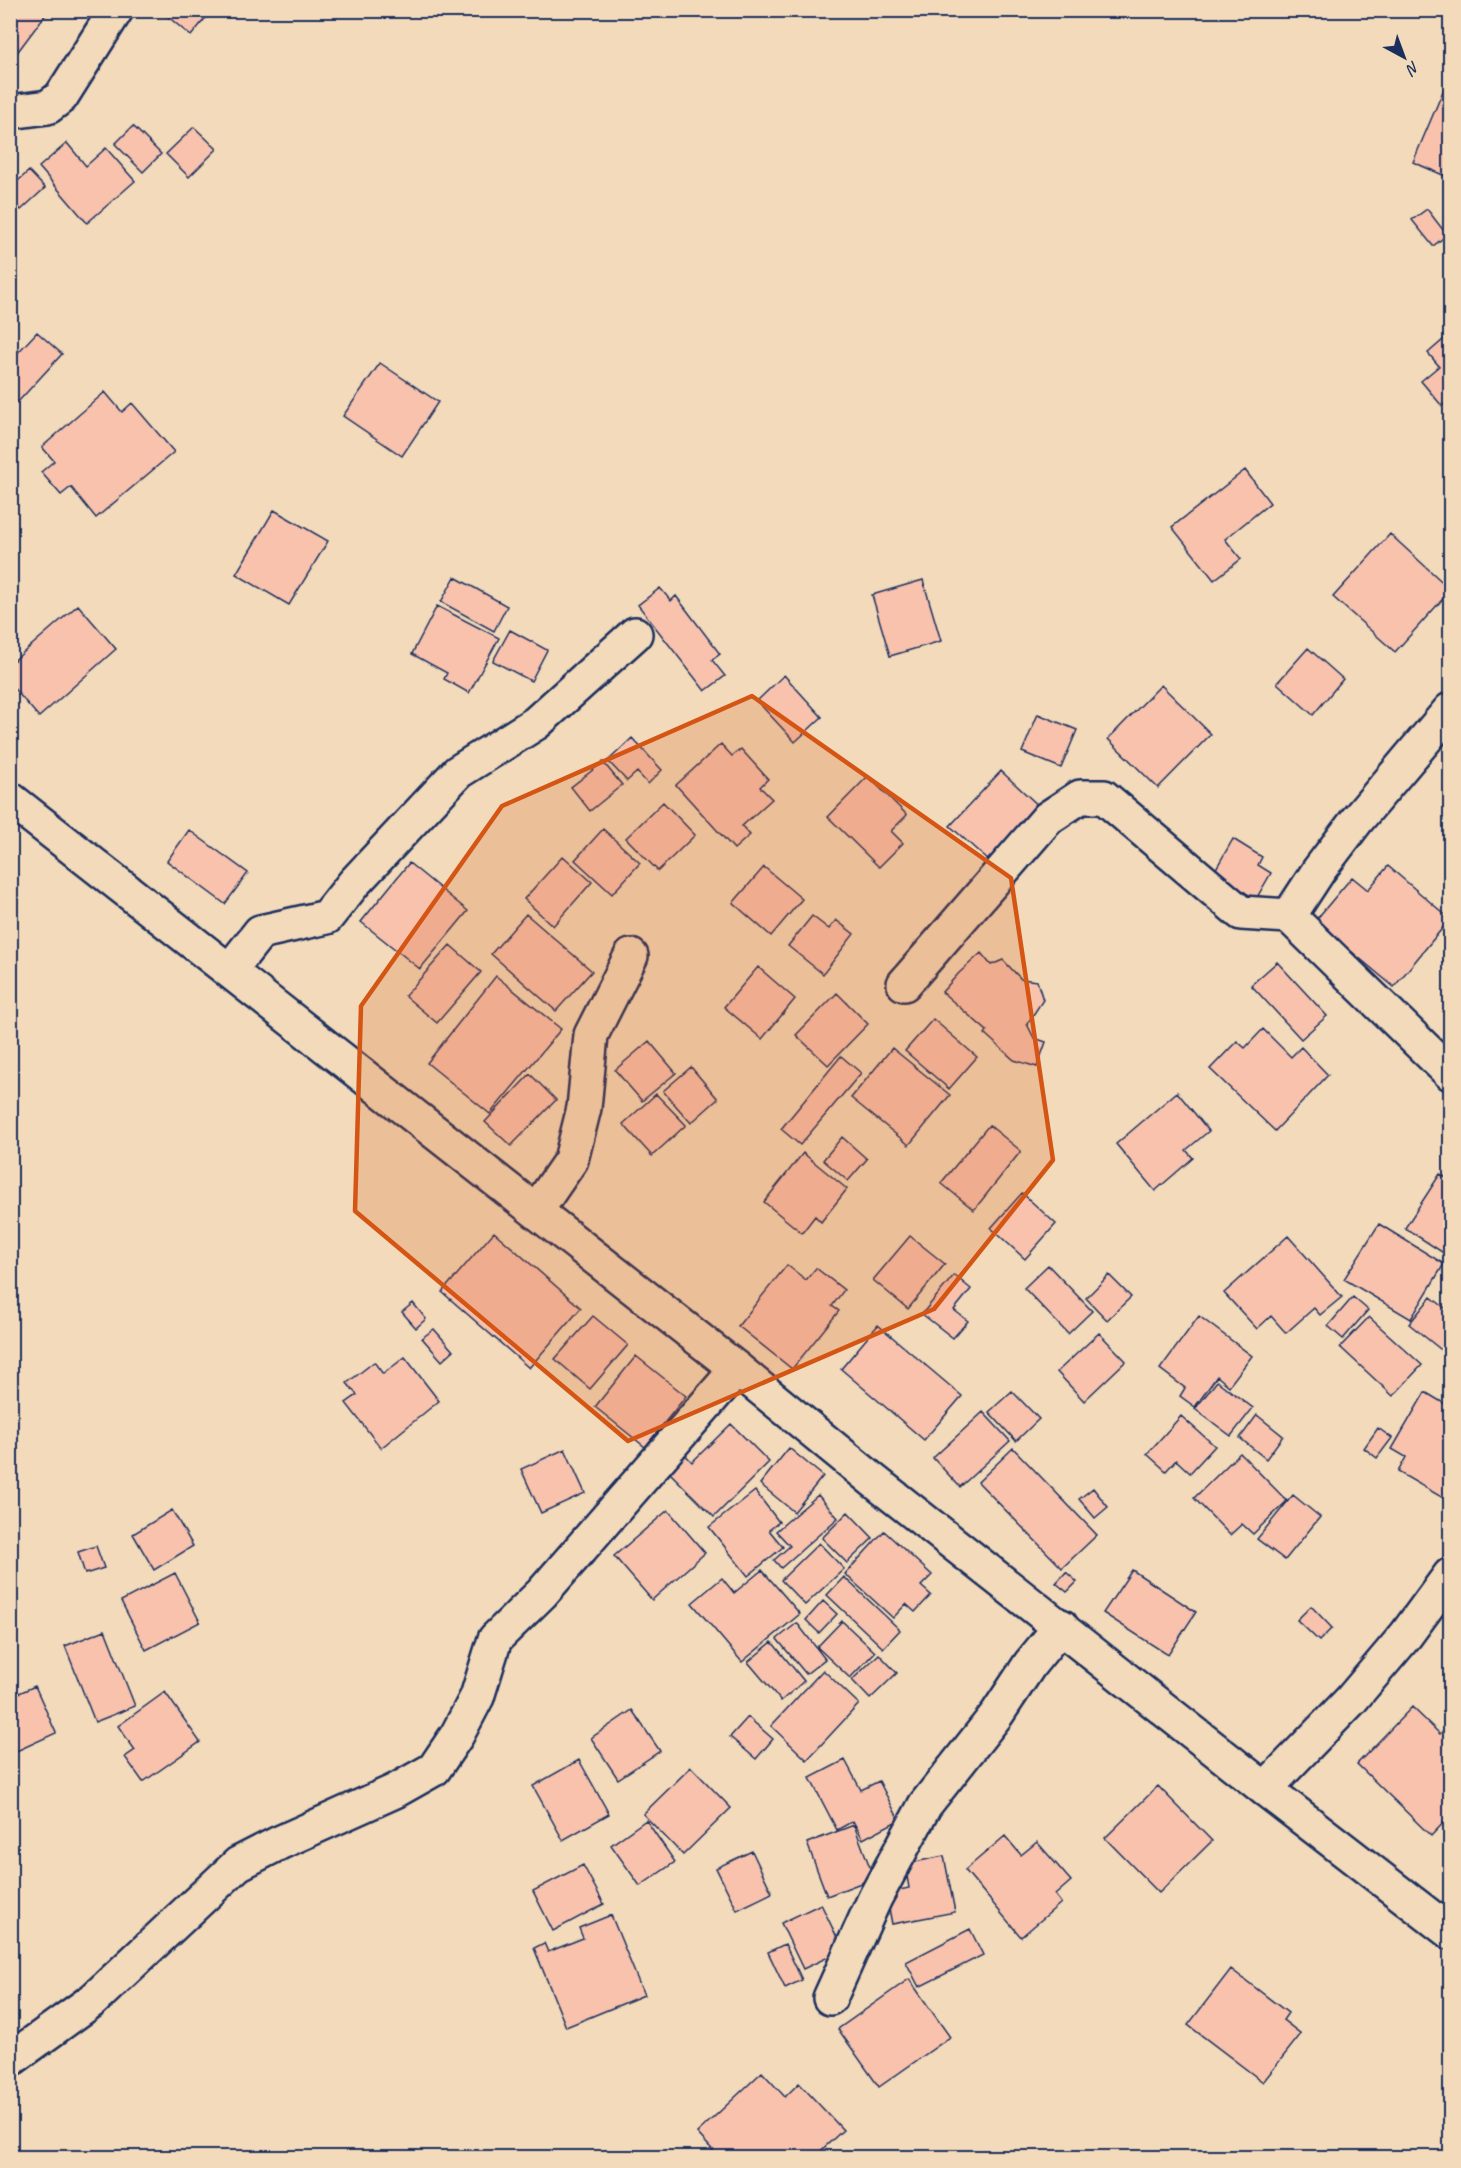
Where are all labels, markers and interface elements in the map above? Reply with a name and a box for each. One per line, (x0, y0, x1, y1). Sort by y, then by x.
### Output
north arrow (1374, 27, 1434, 87)
text: N (1401, 57, 1423, 80)

